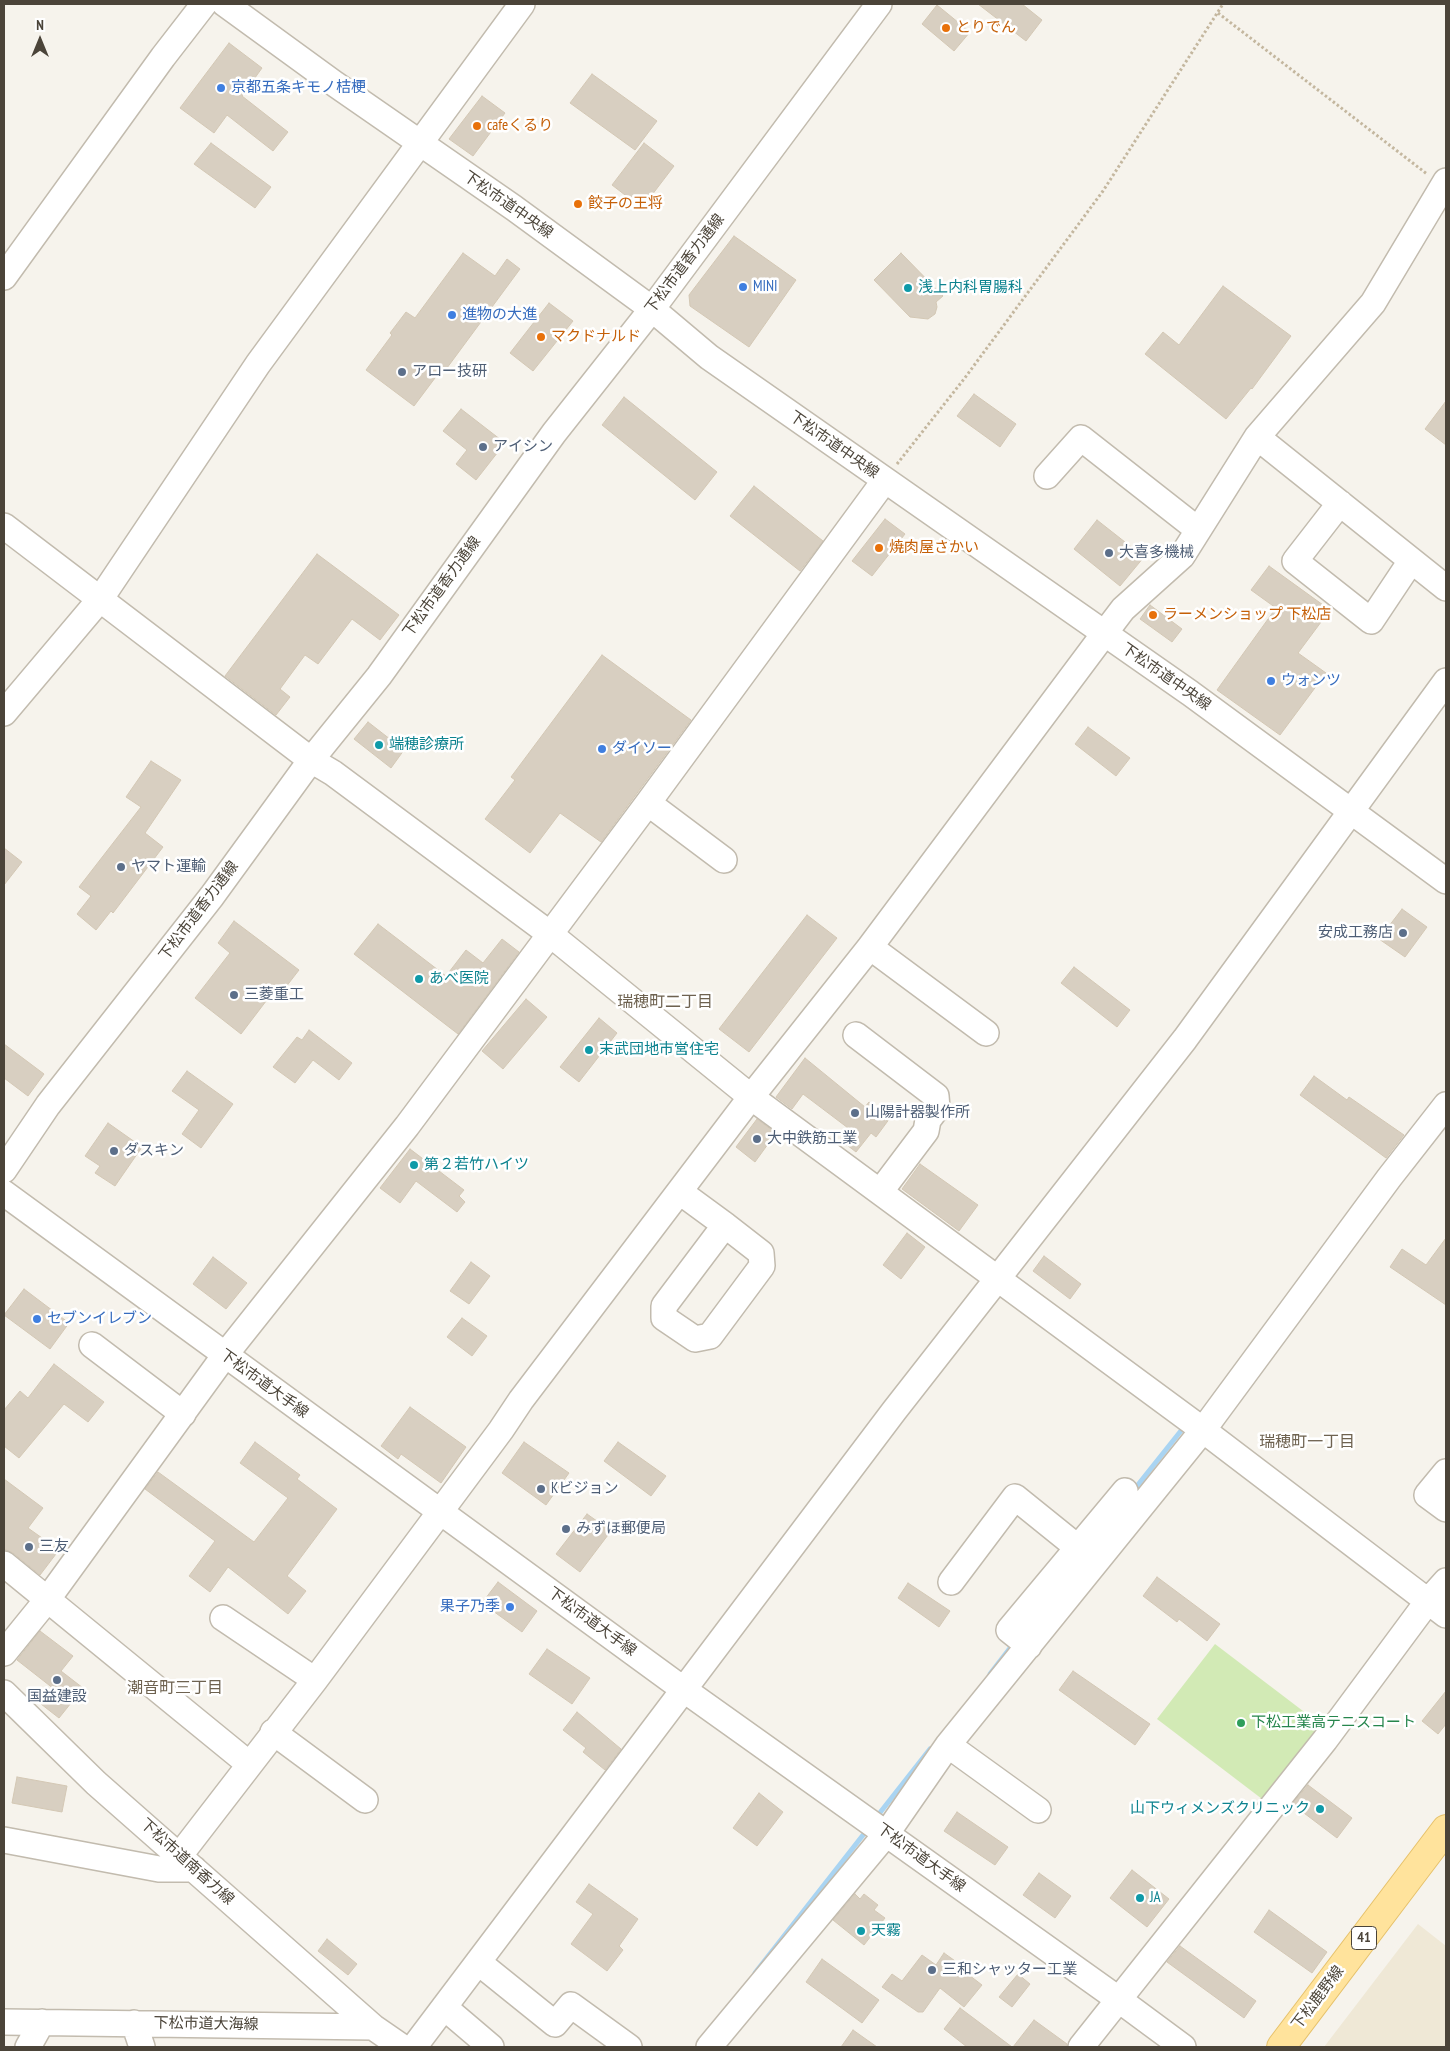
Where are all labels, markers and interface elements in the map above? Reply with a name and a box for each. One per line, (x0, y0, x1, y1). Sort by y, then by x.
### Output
north arrow (15, 15, 65, 65)
text: N (36, 16, 44, 34)
place label: とりでん (956, 19, 1016, 37)
marker: とりでん (940, 22, 952, 34)
place label: 京都五条キモノ桔梗 (231, 79, 366, 97)
marker: 京都五条キモノ桔梗 (215, 82, 227, 94)
place label: cafeくるり (487, 117, 553, 135)
marker: cafeくるり (471, 120, 483, 132)
street label: 下松市道中央線 (460, 168, 556, 242)
place label: 餃子の王将 (588, 195, 663, 213)
marker: 餃子の王将 (572, 198, 584, 210)
street label: 下松市道香力通線 (642, 211, 728, 317)
place label: MINI (753, 278, 778, 296)
place label: 浅上内科胃腸科 (918, 279, 1023, 297)
marker: MINI (737, 281, 749, 293)
marker: 浅上内科胃腸科 (902, 282, 914, 294)
place label: 進物の大進 (462, 306, 537, 324)
marker: 進物の大進 (446, 309, 458, 321)
place label: マクドナルド (551, 328, 641, 346)
marker: マクドナルド (535, 331, 547, 343)
place label: アロー技研 (412, 363, 487, 381)
marker: アロー技研 (396, 366, 408, 378)
street label: 下松市道中央線 (786, 408, 882, 482)
place label: アイシン (493, 438, 553, 456)
marker: アイシン (477, 441, 489, 453)
street label: 下松市道香力通線 (399, 533, 485, 641)
place label: 焼肉屋さかい (889, 539, 979, 557)
marker: 焼肉屋さかい (873, 542, 885, 554)
place label: 大喜多機械 (1119, 544, 1194, 562)
marker: 大喜多機械 (1103, 547, 1115, 559)
place label: ラーメンショップ 下松店 (1163, 606, 1331, 624)
marker: ラーメンショップ 下松店 (1147, 609, 1159, 621)
street label: 下松市道中央線 (1118, 640, 1214, 714)
place label: ウォンツ (1281, 672, 1341, 690)
marker: ウォンツ (1265, 675, 1277, 687)
place label: 端穂診療所 (389, 736, 464, 754)
marker: 端穂診療所 (373, 739, 385, 751)
place label: ダイソー (612, 740, 672, 758)
marker: ダイソー (596, 743, 608, 755)
place label: ヤマト運輸 (131, 858, 206, 876)
street label: 下松市道香力通線 (156, 858, 242, 964)
marker: ヤマト運輸 (115, 861, 127, 873)
place label: 安成工務店 (1318, 924, 1393, 942)
marker: 安成工務店 (1397, 927, 1409, 939)
place label: あべ医院 (429, 970, 489, 988)
marker: あべ医院 (413, 973, 425, 985)
place label: 三菱重工 (244, 986, 304, 1004)
marker: 三菱重工 (228, 989, 240, 1001)
district label: 瑞穂町二丁目 (617, 992, 713, 1012)
place label: 末武団地市営住宅 (599, 1041, 719, 1059)
marker: 末武団地市営住宅 (583, 1044, 595, 1056)
place label: 山陽計器製作所 (865, 1104, 970, 1122)
marker: 山陽計器製作所 (849, 1107, 861, 1119)
place label: 大中鉄筋工業 (767, 1130, 857, 1148)
marker: 大中鉄筋工業 (751, 1133, 763, 1145)
place label: ダスキン (124, 1142, 184, 1160)
marker: ダスキン (108, 1145, 120, 1157)
place label: 第２若竹ハイツ (424, 1156, 529, 1174)
marker: 第２若竹ハイツ (408, 1159, 420, 1171)
place label: セブンイレブン (47, 1310, 152, 1328)
marker: セブンイレブン (31, 1313, 43, 1325)
street label: 下松市道大手線 (216, 1346, 312, 1422)
district label: 瑞穂町一丁目 (1259, 1432, 1355, 1452)
place label: Kビジョン (551, 1480, 618, 1498)
marker: Kビジョン (535, 1483, 547, 1495)
place label: みずほ郵便局 (576, 1520, 666, 1538)
marker: みずほ郵便局 (560, 1523, 572, 1535)
place label: 三友 (39, 1538, 69, 1556)
marker: 三友 (23, 1541, 35, 1553)
street label: 下松市道大手線 (544, 1584, 640, 1660)
place label: 果子乃季 (440, 1598, 500, 1616)
marker: 果子乃季 (504, 1601, 516, 1613)
marker: 国益建設 (51, 1674, 63, 1686)
district label: 潮音町三丁目 (127, 1678, 223, 1698)
place label: 国益建設 (27, 1688, 87, 1706)
place label: 下松工業高テニスコート (1251, 1714, 1416, 1732)
marker: 下松工業高テニスコート (1235, 1717, 1247, 1729)
place label: 山下ウィメンズクリニック (1130, 1800, 1310, 1818)
marker: 山下ウィメンズクリニック (1314, 1803, 1326, 1815)
street label: 下松市道南香力線 (136, 1815, 238, 1909)
street label: 下松市道大手線 (873, 1820, 969, 1896)
place label: JA (1150, 1889, 1161, 1907)
marker: JA (1134, 1892, 1146, 1904)
place label: 天霧 (871, 1922, 901, 1940)
marker: 天霧 (855, 1925, 867, 1937)
road number: 41 (1352, 1926, 1376, 1950)
place label: 三和シャッター工業 (942, 1961, 1077, 1979)
street label: 下松鹿野線 (1288, 1963, 1348, 2033)
marker: 三和シャッター工業 (926, 1964, 938, 1976)
street label: 下松市道大海線 (153, 2014, 259, 2034)

